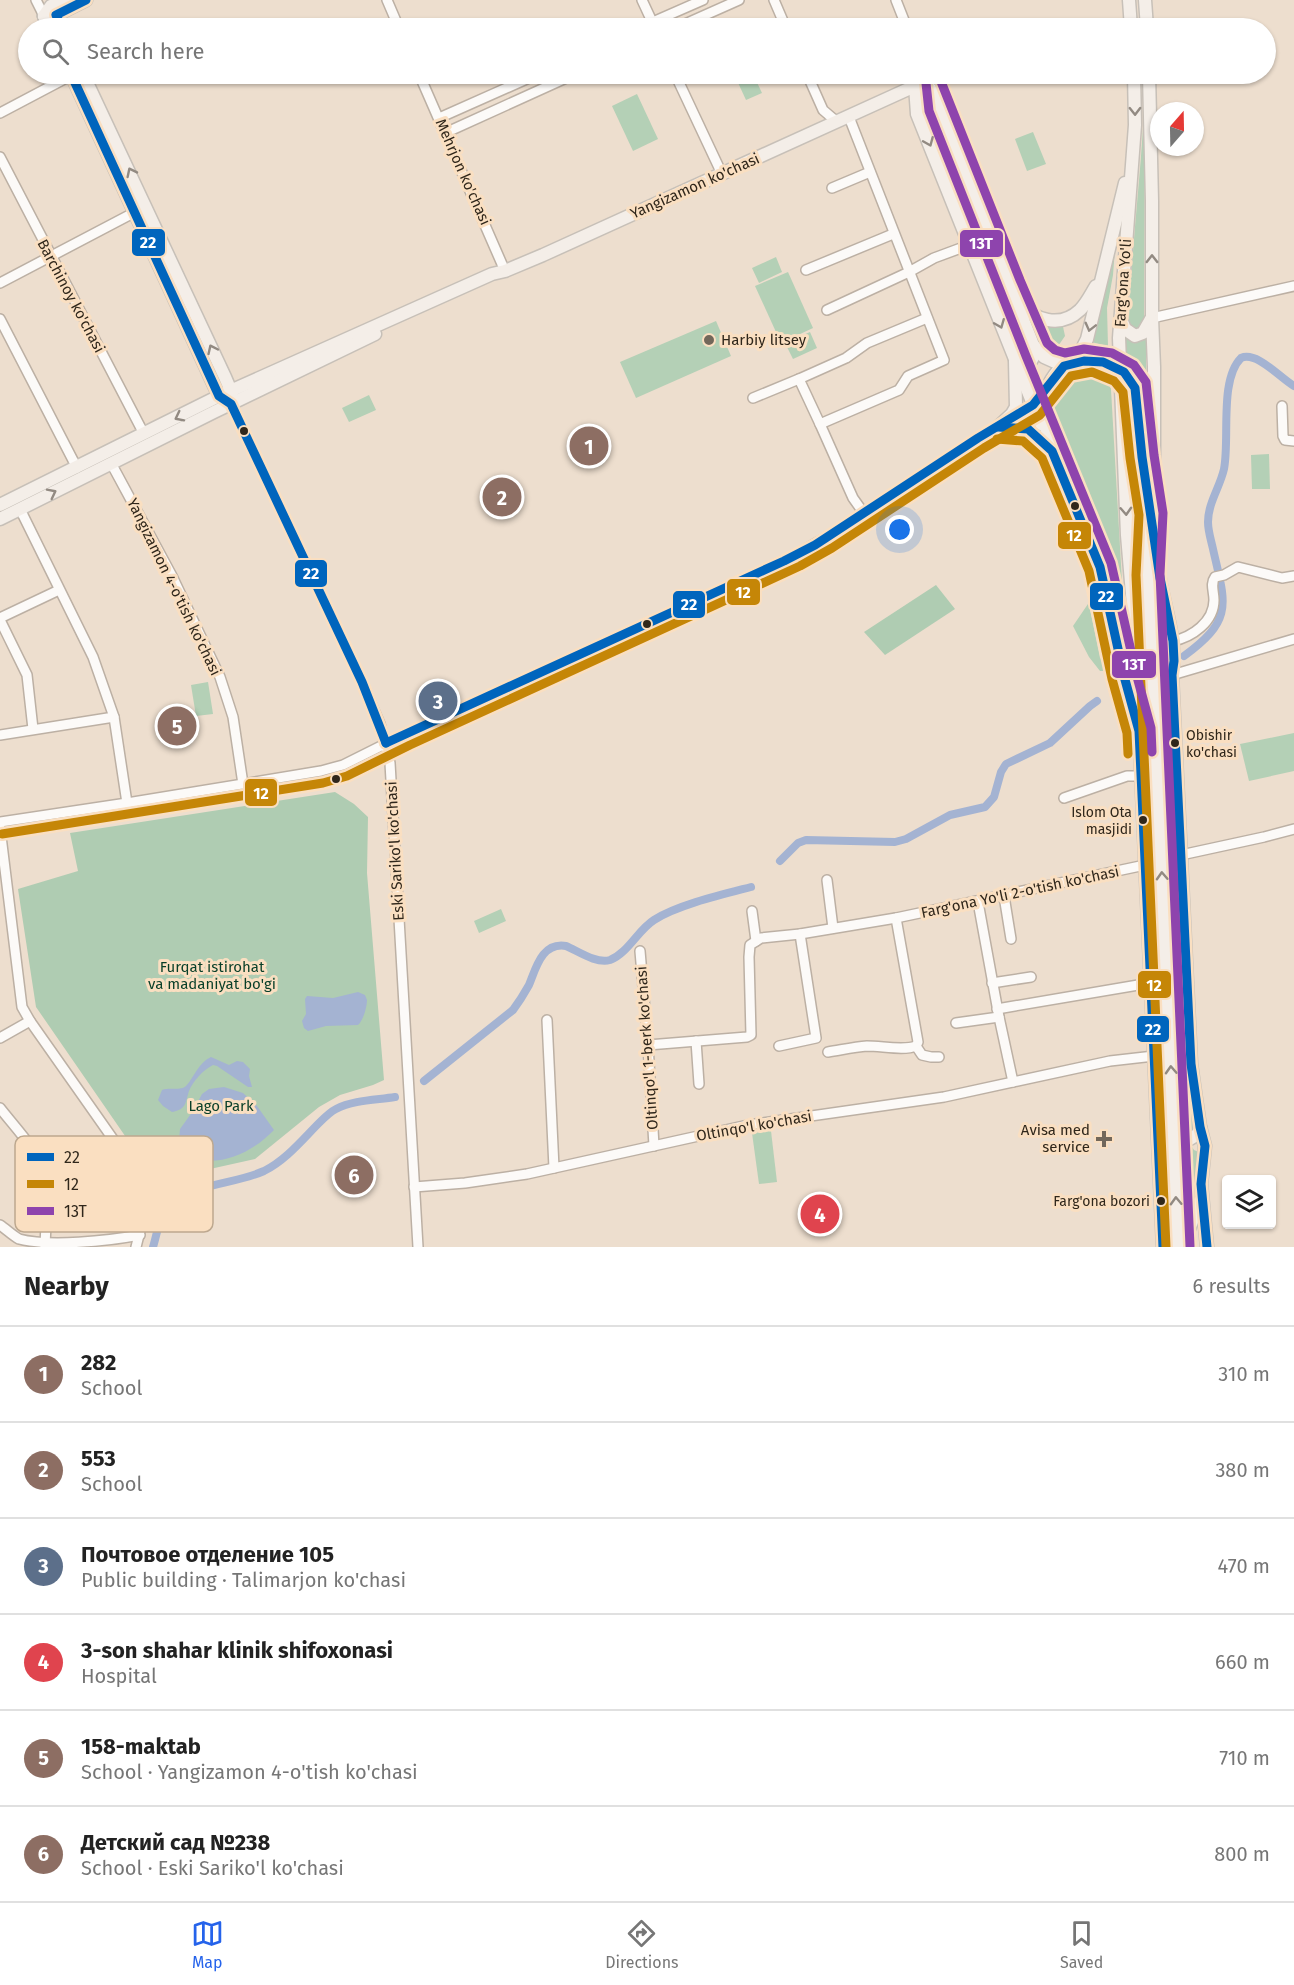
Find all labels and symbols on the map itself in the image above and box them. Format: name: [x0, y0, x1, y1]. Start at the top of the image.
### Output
north arrow: [1150, 102, 1204, 156]
one-way arrow: [1128, 106, 1141, 115]
street label: Mehrjon ko'chasi: [431, 116, 495, 228]
one-way arrow: [922, 136, 934, 147]
street label: Yangizamon ko'chasi: [628, 149, 762, 223]
one-way arrow: [126, 168, 138, 179]
line badge: 22: [131, 228, 166, 257]
line badge: 13Т: [959, 229, 1004, 258]
text: 22: [140, 233, 156, 252]
text: 13Т: [969, 234, 993, 253]
street label: Barchinoy ko'chasi: [33, 236, 109, 356]
street label: Farg'ona Yo'li: [1111, 238, 1135, 328]
one-way arrow: [1146, 255, 1158, 264]
one-way arrow: [993, 317, 1005, 328]
one-way arrow: [1084, 322, 1097, 332]
place label: Harbiy litsey: [721, 331, 807, 349]
marker: Harbiy litsey: [702, 333, 716, 347]
one-way arrow: [208, 345, 220, 356]
one-way arrow: [174, 410, 185, 421]
pin: 1: [570, 424, 608, 468]
unlabelled marker: [238, 425, 250, 437]
pin: 2: [482, 474, 522, 520]
one-way arrow: [46, 489, 57, 500]
street label: Yangizamon 4-o'tish ko'chasi: [123, 495, 225, 679]
unlabelled marker: [1069, 500, 1081, 512]
one-way arrow: [1119, 507, 1132, 516]
your location: [885, 515, 914, 544]
line badge: 12: [1057, 521, 1092, 550]
text: 12: [1066, 526, 1082, 545]
line badge: 22: [294, 559, 328, 588]
text: 22: [303, 564, 319, 583]
line badge: 12: [726, 578, 761, 606]
line badge: 22: [1089, 582, 1124, 611]
text: 12: [735, 583, 751, 602]
text: 22: [1098, 587, 1114, 606]
line badge: 22: [672, 590, 706, 619]
text: 22: [681, 595, 697, 614]
unlabelled marker: [641, 618, 653, 630]
line badge: 13Т: [1111, 650, 1157, 679]
text: 13Т: [1122, 655, 1146, 674]
pin: 3: [418, 678, 458, 724]
pin: 5: [158, 704, 196, 748]
place label: Obishir ko'chasi: [1186, 727, 1237, 761]
marker: Obishir ko'chasi: [1169, 737, 1181, 749]
unlabelled marker: [330, 773, 342, 785]
line badge: 12: [244, 778, 278, 807]
street label: Eski Sariko'l ko'chasi: [382, 781, 408, 921]
text: 12: [253, 784, 269, 803]
place label: Islom Ota masjidi: [1071, 804, 1132, 838]
marker: Islom Ota masjidi: [1137, 814, 1149, 826]
street label: Farg'ona Yo'li 2-o'tish ko'chasi: [919, 862, 1121, 922]
one-way arrow: [1156, 871, 1169, 880]
park label: Furqat istirohat va madaniyat bo'gi: [148, 958, 276, 993]
street label: Oltinqo'l 1-berk ko'chasi: [632, 966, 662, 1130]
line badge: 12: [1137, 970, 1172, 999]
text: 12: [1146, 976, 1162, 995]
line badge: 22: [1136, 1015, 1170, 1043]
text: 22: [1145, 1020, 1161, 1039]
one-way arrow: [1164, 1066, 1177, 1075]
park label: Lago Park: [188, 1097, 254, 1115]
street label: Oltinqo'l ko'chasi: [695, 1107, 813, 1145]
place label: Avisa med service: [1021, 1121, 1090, 1156]
marker: Avisa med service: [1095, 1130, 1113, 1148]
legend: [15, 1136, 213, 1232]
text: 22: [64, 1148, 80, 1167]
pin: 6: [334, 1152, 374, 1198]
text: 12: [64, 1175, 79, 1194]
pin: 4: [800, 1192, 840, 1236]
place label: Farg'ona bozori: [1053, 1193, 1150, 1210]
marker: Farg'ona bozori: [1155, 1195, 1167, 1207]
one-way arrow: [1170, 1197, 1183, 1206]
text: 13Т: [64, 1202, 88, 1221]

